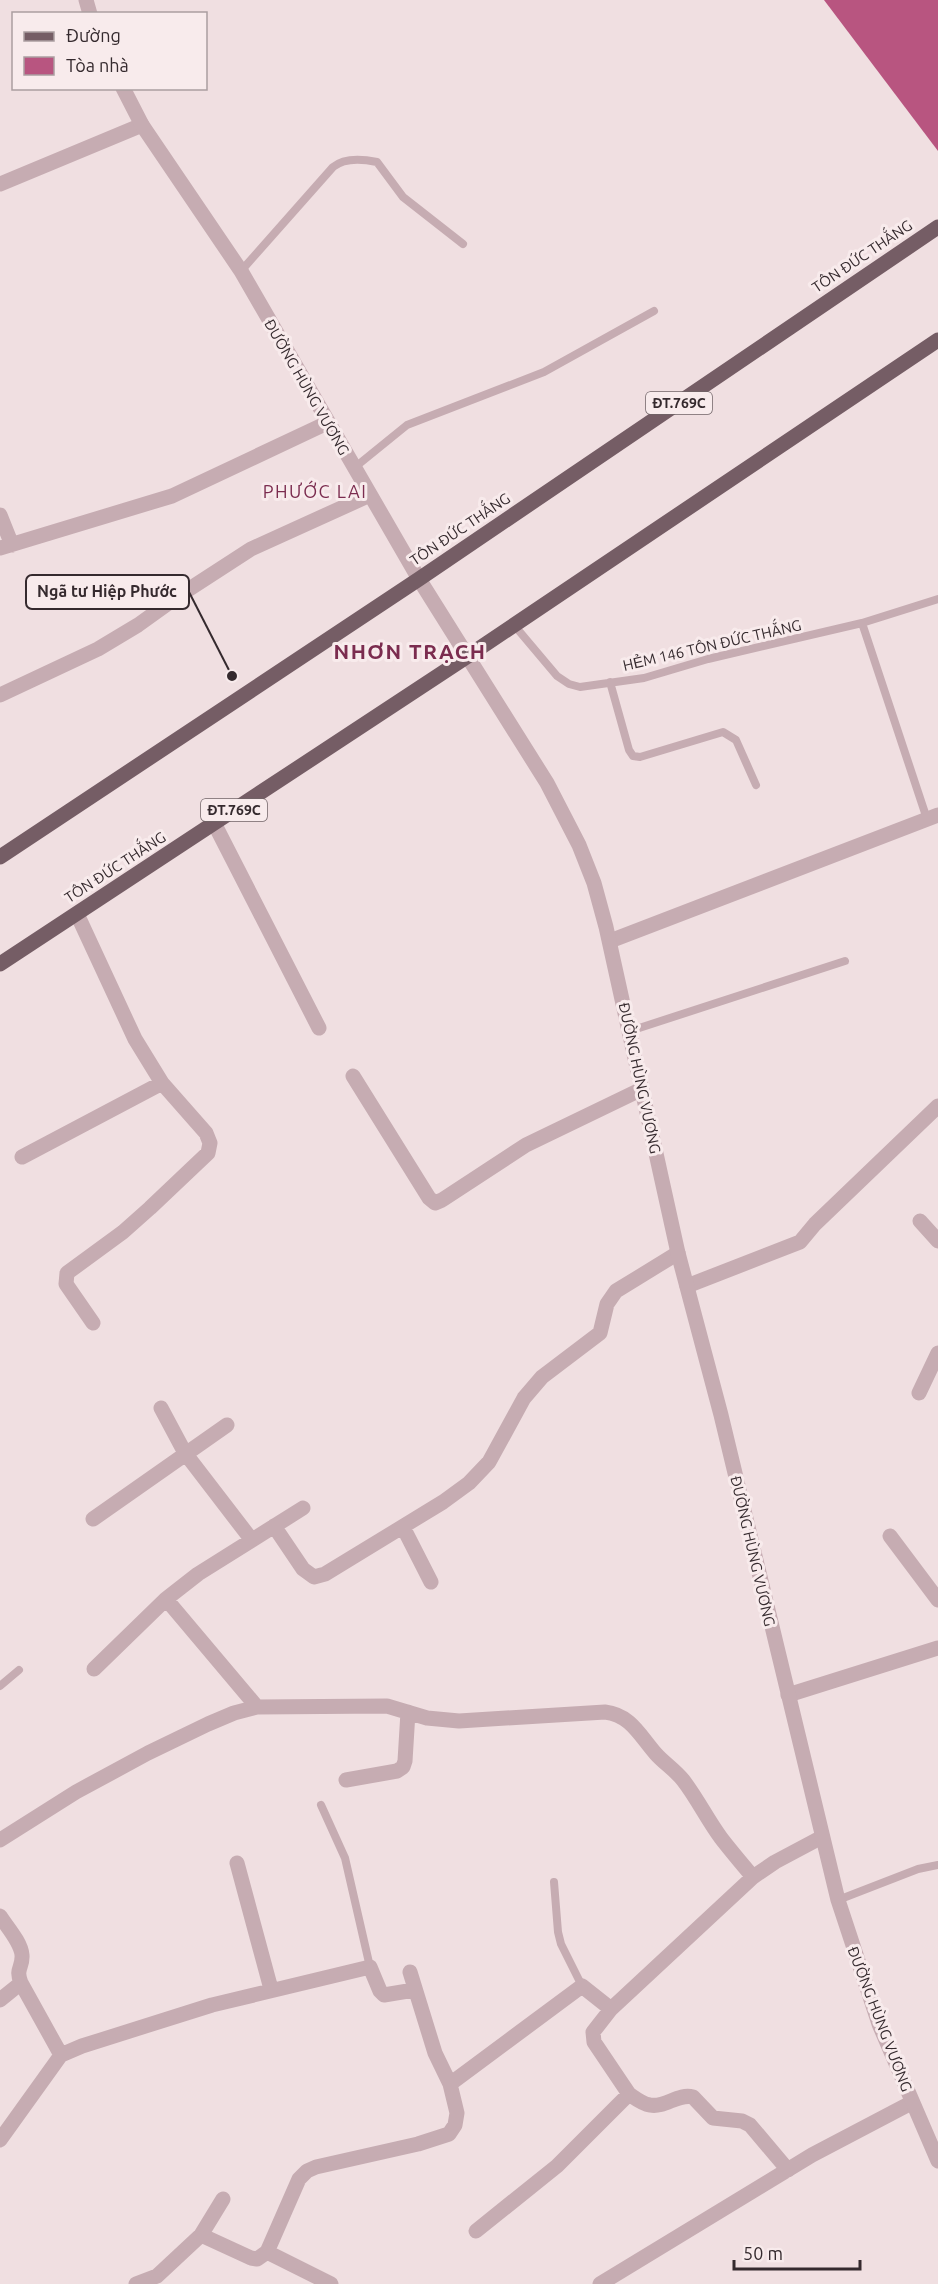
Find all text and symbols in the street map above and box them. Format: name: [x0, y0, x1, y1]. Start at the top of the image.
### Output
legend: [12, 12, 207, 90]
text: Đường: [66, 25, 121, 45]
text: Tòa nhà: [66, 55, 129, 75]
street label: TÔN ĐỨC THẮNG: [807, 213, 915, 296]
street label: ĐƯỜNG HÙNG VƯƠNG: [261, 316, 353, 458]
road number: ĐT.769C: [646, 392, 712, 414]
district label: PHƯỚC LAI: [263, 480, 367, 501]
street label: TÔN ĐỨC THẮNG: [405, 486, 513, 569]
callout: Ngã tư Hiệp Phước: [26, 575, 189, 609]
text: Ngã tư Hiệp Phước: [37, 582, 177, 600]
street label: HẺM 146 TÔN ĐỨC THẮNG: [620, 612, 803, 674]
district label: NHƠN TRẠCH: [333, 639, 487, 663]
road number: ĐT.769C: [201, 799, 267, 821]
street label: TÔN ĐỨC THẮNG: [59, 825, 169, 906]
street label: ĐƯỜNG HÙNG VƯƠNG: [616, 1001, 665, 1155]
street label: ĐƯỜNG HÙNG VƯƠNG: [727, 1474, 779, 1628]
street label: ĐƯỜNG HÙNG VƯƠNG: [844, 1944, 916, 2094]
scale bar: [734, 2233, 860, 2271]
text: 50 m: [743, 2243, 783, 2263]

